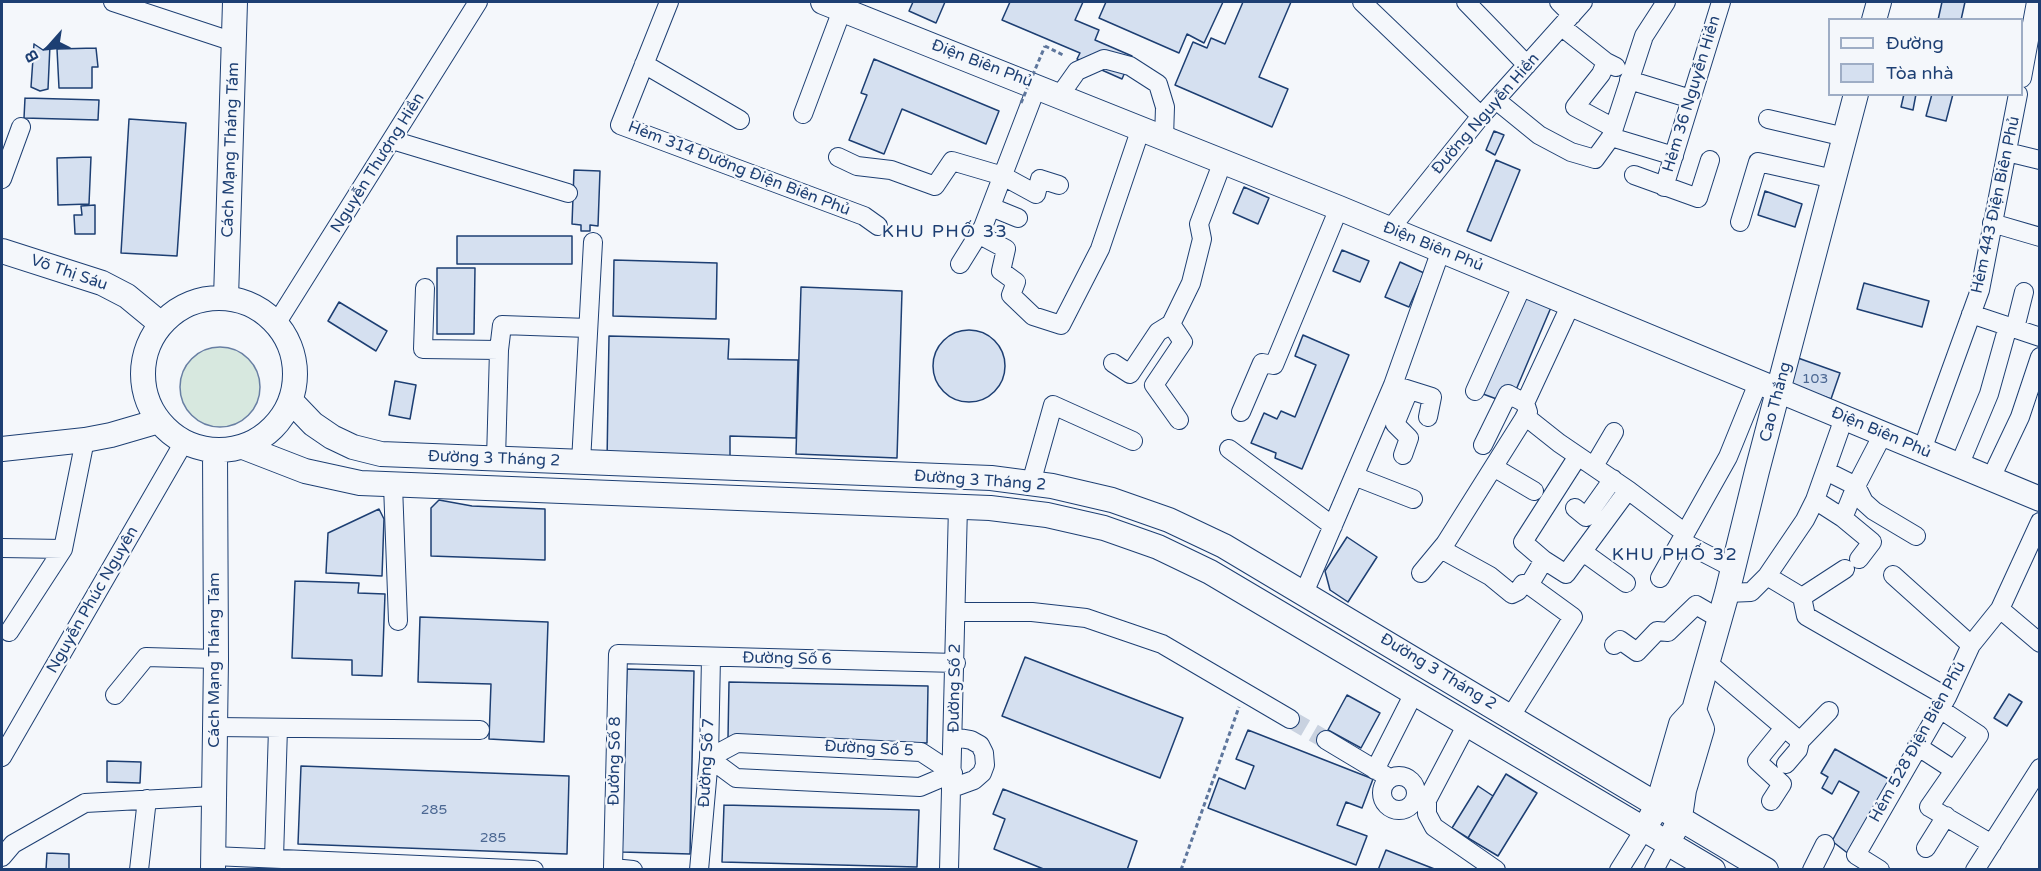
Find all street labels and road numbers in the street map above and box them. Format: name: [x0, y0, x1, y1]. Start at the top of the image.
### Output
street label: Hẻm 36 Nguyễn Hiền: [1659, 13, 1725, 175]
street label: Điện Biên Phủ: [929, 36, 1035, 92]
street label: Đường Nguyễn Hiền: [1428, 50, 1544, 178]
street label: Cách Mạng Tháng Tám: [218, 62, 244, 238]
street label: Nguyễn Thượng Hiền: [327, 89, 429, 237]
street label: Hẻm 443 Ðiện Biên Phủ: [1968, 115, 2024, 295]
street label: Hẻm 314 Đường Điện Biên Phủ: [625, 118, 853, 220]
street label: Điện Biên Phủ: [1380, 218, 1486, 276]
street label: Võ Thị Sáu: [28, 251, 110, 295]
street label: Cao Thắng: [1756, 360, 1796, 444]
street label: Điện Biên Phủ: [1828, 403, 1934, 463]
street label: Đường 3 Tháng 2: [428, 447, 560, 471]
street label: Đường 3 Tháng 2: [913, 467, 1047, 495]
street label: Nguyễn Phúc Nguyên: [43, 523, 143, 677]
street label: Cách Mạng Tháng Tám: [205, 572, 225, 748]
street label: Đường 3 Tháng 2: [1376, 630, 1500, 714]
street label: Đường Số 2: [945, 643, 965, 733]
street label: Đường Số 6: [742, 649, 832, 669]
street label: Hẻm 528 Điện Biên Phủ: [1866, 658, 1970, 826]
street label: Đường Số 8: [605, 716, 625, 806]
street label: Đường Số 7: [695, 718, 719, 808]
street label: Đường Số 5: [824, 737, 914, 761]

